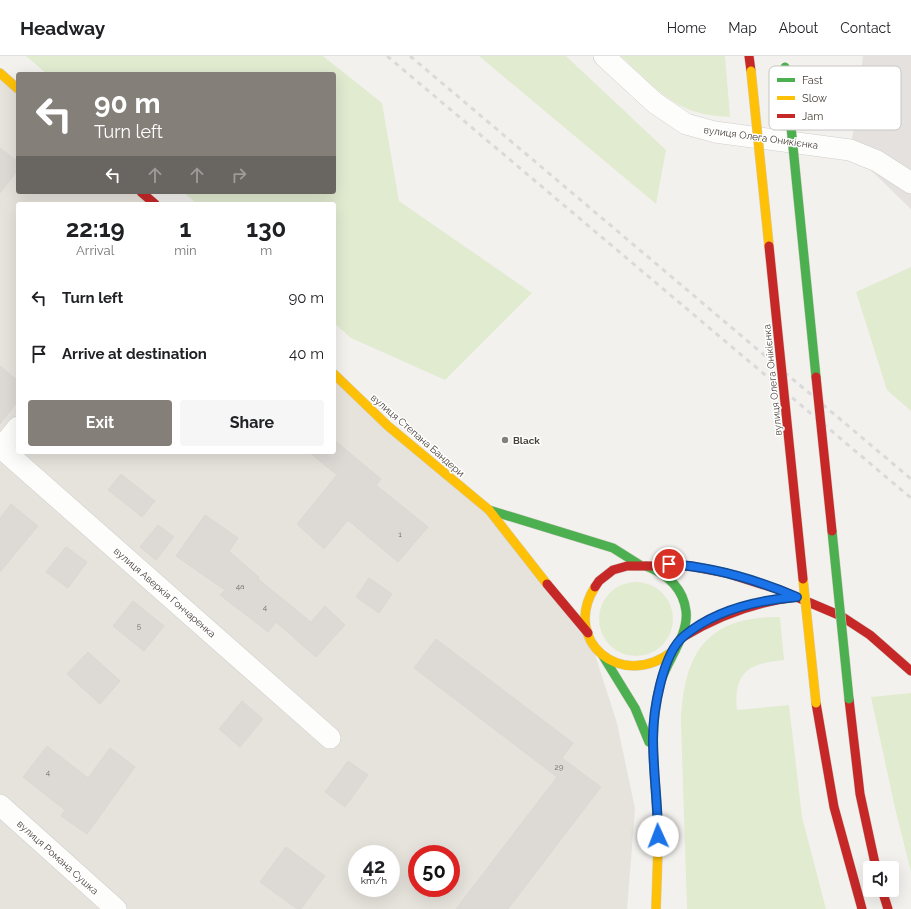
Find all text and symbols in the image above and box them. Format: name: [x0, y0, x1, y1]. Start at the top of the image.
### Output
text: Headway: [20, 17, 105, 39]
text: Home: [667, 20, 706, 36]
text: Map: [728, 20, 757, 36]
text: About: [779, 20, 818, 36]
text: Contact: [840, 20, 891, 36]
legend: [769, 66, 901, 130]
text: Fast: [802, 74, 823, 87]
text: 90 m: [94, 87, 160, 120]
icon: left: [28, 88, 80, 140]
text: Slow: [802, 92, 827, 105]
text: Jam: [802, 110, 823, 123]
text: Turn left: [94, 121, 163, 142]
street label: вулиця Олега Оникієнка: [703, 124, 819, 151]
icon: left: [102, 164, 124, 186]
icon: ahead: [144, 164, 166, 186]
icon: ahead: [186, 164, 208, 186]
icon: right: [228, 164, 250, 186]
text: 22:19: [66, 214, 125, 243]
text: 1: [180, 214, 191, 243]
text: 130: [246, 214, 286, 243]
text: Arrival: [76, 243, 114, 258]
text: min: [174, 243, 197, 258]
text: m: [260, 243, 272, 258]
icon: left: [28, 287, 50, 309]
text: Turn left: [62, 289, 123, 307]
text: 90 m: [288, 289, 324, 307]
street label: вулиця Олега Онікієнка: [761, 324, 784, 436]
icon: arrive: [28, 343, 50, 365]
text: Arrive at destination: [62, 345, 207, 363]
text: 40 m: [289, 345, 324, 363]
street label: вулиця Степана Бандери: [369, 392, 467, 479]
button: Exit: [28, 400, 172, 446]
button: Share: [180, 400, 324, 446]
marker: Black: [500, 435, 510, 445]
place label: Black: [513, 435, 540, 446]
house number: 1: [398, 529, 402, 539]
street label: вулиця Аверкія Гончаренка: [112, 545, 218, 639]
pin: [652, 547, 686, 581]
icon: arrive: [658, 553, 680, 575]
house number: 4а: [236, 581, 244, 591]
house number: 4: [263, 602, 268, 612]
house number: 5: [137, 621, 142, 631]
house number: 29: [555, 762, 564, 772]
house number: 4: [46, 767, 51, 777]
position arrow: [637, 815, 679, 857]
street label: вулиця Романа Сушка: [15, 818, 100, 897]
speed limit sign: 50: [408, 845, 460, 897]
text: 42: [363, 854, 385, 878]
map controls: [863, 861, 899, 897]
button: sound: [863, 861, 899, 897]
text: km/h: [361, 875, 387, 886]

